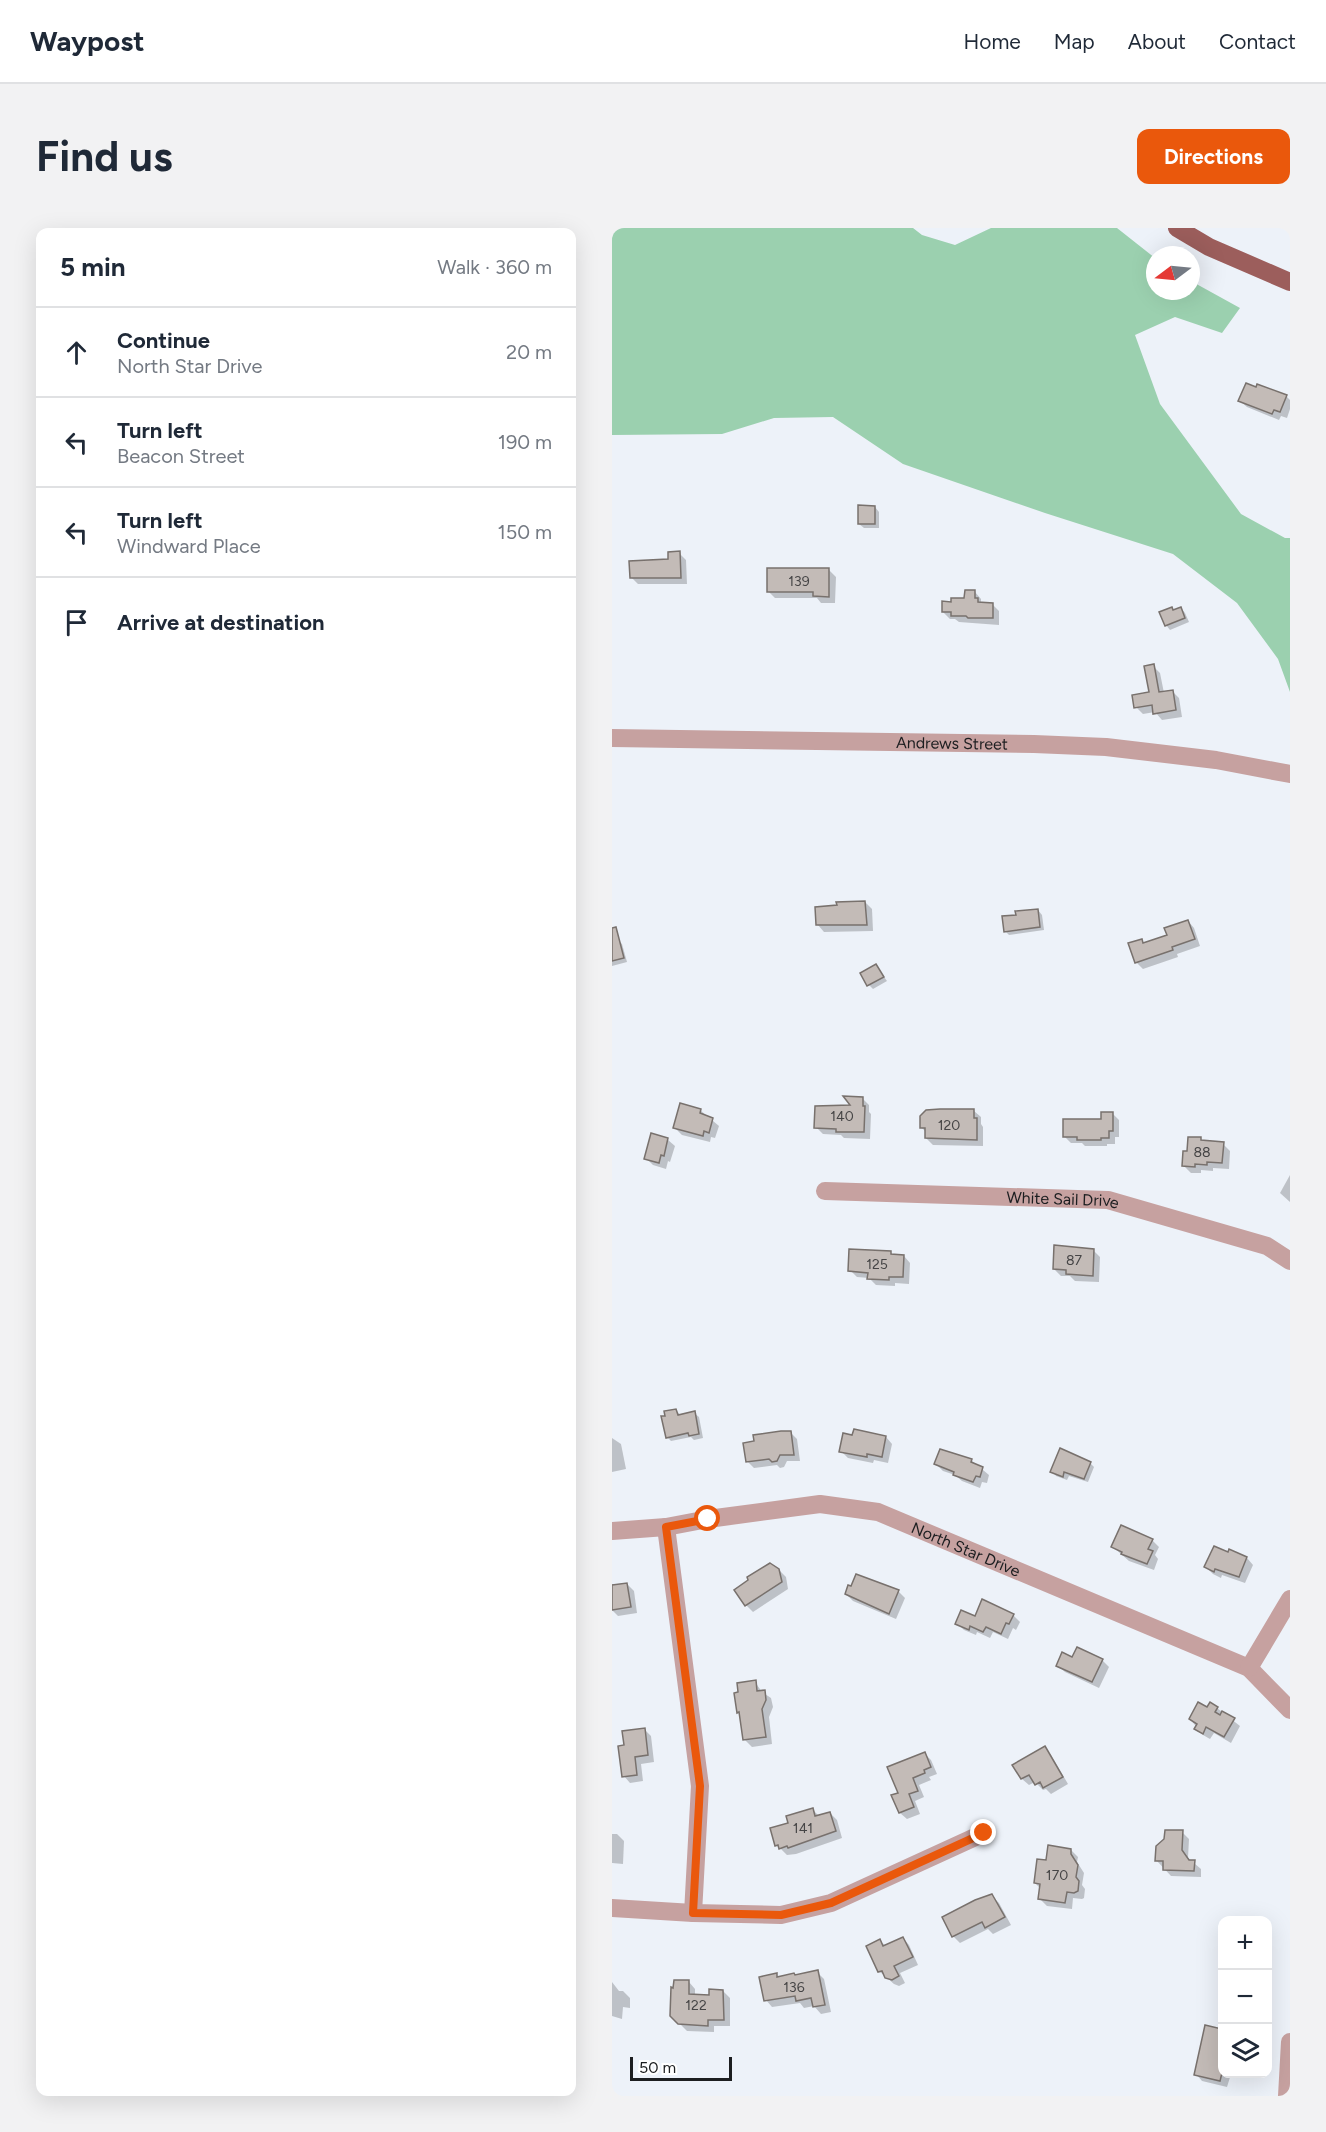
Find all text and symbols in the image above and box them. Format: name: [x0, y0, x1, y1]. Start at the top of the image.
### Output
text: Waypost: [30, 24, 144, 58]
text: Home: [964, 29, 1021, 54]
text: Map: [1054, 29, 1095, 54]
text: About: [1128, 29, 1186, 54]
text: Contact: [1219, 29, 1296, 54]
button: Directions: [1137, 129, 1290, 184]
text: Find us: [36, 131, 173, 182]
north arrow: [1146, 246, 1200, 300]
text: 5 min: [60, 251, 126, 283]
text: Walk · 360 m: [437, 255, 552, 279]
text: Continue: [117, 327, 210, 354]
icon: ahead: [60, 336, 93, 369]
text: 20 m: [506, 340, 552, 364]
text: North Star Drive: [117, 354, 262, 378]
text: Turn left: [117, 417, 203, 444]
icon: left: [60, 426, 93, 459]
text: 190 m: [498, 430, 552, 454]
text: Beacon Street: [117, 444, 245, 468]
text: Turn left: [117, 507, 203, 534]
icon: left: [60, 516, 93, 549]
text: 150 m: [497, 520, 552, 544]
text: Windward Place: [117, 534, 261, 558]
house number: 139: [788, 573, 810, 590]
icon: arrive: [60, 606, 93, 639]
text: Arrive at destination: [117, 609, 325, 636]
street label: Andrews Street: [896, 733, 1008, 753]
house number: 140: [830, 1108, 854, 1125]
house number: 120: [938, 1117, 960, 1134]
house number: 88: [1193, 1144, 1211, 1161]
street label: White Sail Drive: [1006, 1187, 1122, 1212]
house number: 87: [1066, 1252, 1083, 1269]
house number: 125: [866, 1256, 888, 1273]
route start: [694, 1505, 720, 1531]
street label: North Star Drive: [909, 1518, 1024, 1580]
route end: [970, 1819, 996, 1845]
house number: 141: [793, 1820, 813, 1837]
house number: 170: [1046, 1867, 1068, 1884]
map controls: [1218, 1916, 1272, 2078]
button: +: [1218, 1916, 1272, 1970]
button: −: [1218, 1970, 1272, 2024]
house number: 136: [783, 1979, 805, 1996]
house number: 122: [685, 1997, 707, 2014]
button: layers: [1218, 2024, 1272, 2078]
scale bar: [630, 2054, 732, 2082]
text: 50 m: [639, 2058, 676, 2077]

